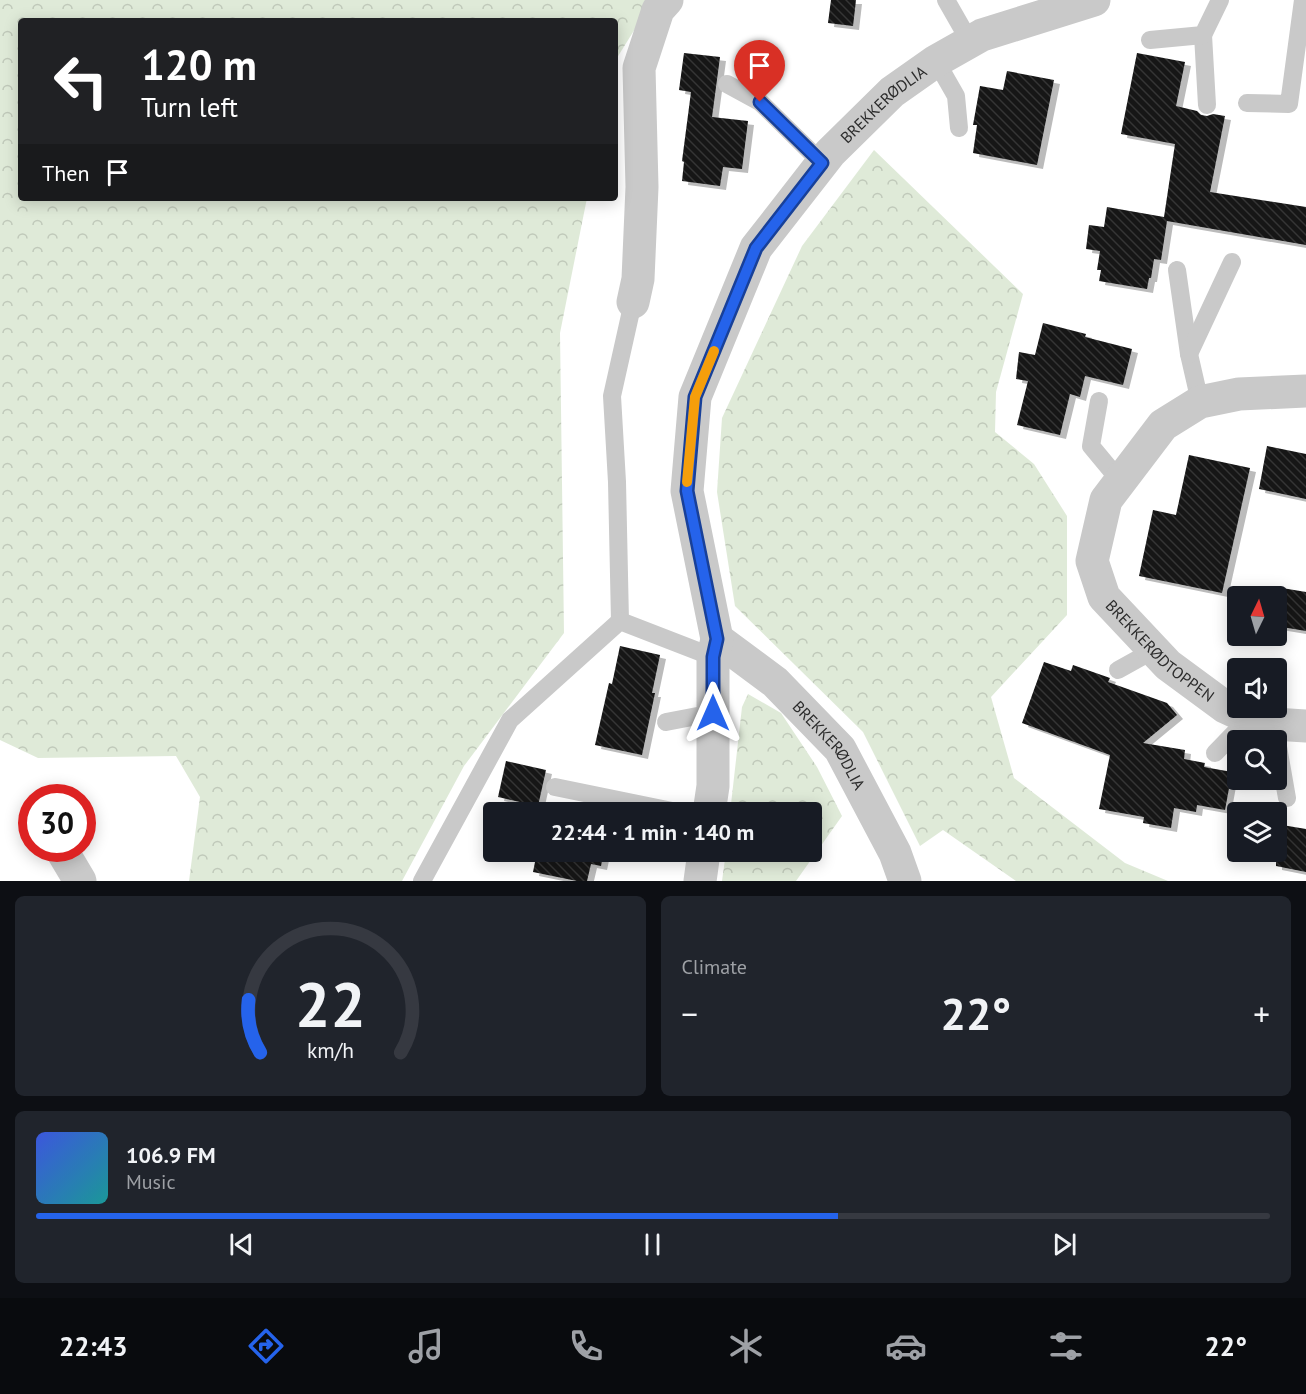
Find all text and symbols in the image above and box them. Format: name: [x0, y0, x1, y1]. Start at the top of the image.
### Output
text: 120 m: [141, 37, 257, 92]
pin: [734, 40, 785, 102]
icon: left: [42, 42, 120, 120]
icon: arrive: [743, 49, 776, 82]
street label: BREKKERØDLIA: [836, 61, 931, 147]
text: Turn left: [141, 90, 238, 124]
icon: arrive: [101, 156, 134, 189]
text: Then: [42, 159, 89, 187]
north arrow: [1227, 586, 1287, 646]
map controls: [1227, 586, 1287, 862]
street label: BREKKERØDTOPPEN: [1102, 595, 1218, 706]
button: sound: [1227, 658, 1287, 718]
position arrow: [681, 681, 745, 745]
street label: BREKKERØDLIA: [789, 696, 870, 794]
button: search: [1227, 730, 1287, 790]
speed limit sign: 30: [18, 784, 96, 862]
button: layers: [1227, 802, 1287, 862]
text: 22:44 · 1 min · 140 m: [551, 818, 754, 846]
text: Climate: [682, 954, 747, 980]
text: 22: [295, 963, 366, 1044]
text: 22°: [940, 984, 1011, 1042]
text: −: [682, 992, 698, 1035]
text: +: [1253, 992, 1270, 1035]
text: km/h: [307, 1036, 354, 1064]
text: 106.9 FM: [126, 1141, 216, 1169]
text: Music: [126, 1169, 175, 1195]
icon: previous: [225, 1228, 258, 1261]
icon: pause: [636, 1228, 669, 1261]
icon: next: [1048, 1228, 1081, 1261]
icon: directions: [245, 1325, 287, 1367]
icon: music: [405, 1325, 447, 1367]
icon: phone: [565, 1325, 607, 1367]
icon: climate: [725, 1325, 767, 1367]
icon: car: [885, 1325, 927, 1367]
icon: filters: [1045, 1325, 1087, 1367]
text: 22:43: [59, 1329, 127, 1363]
text: 22°: [1205, 1329, 1247, 1363]

